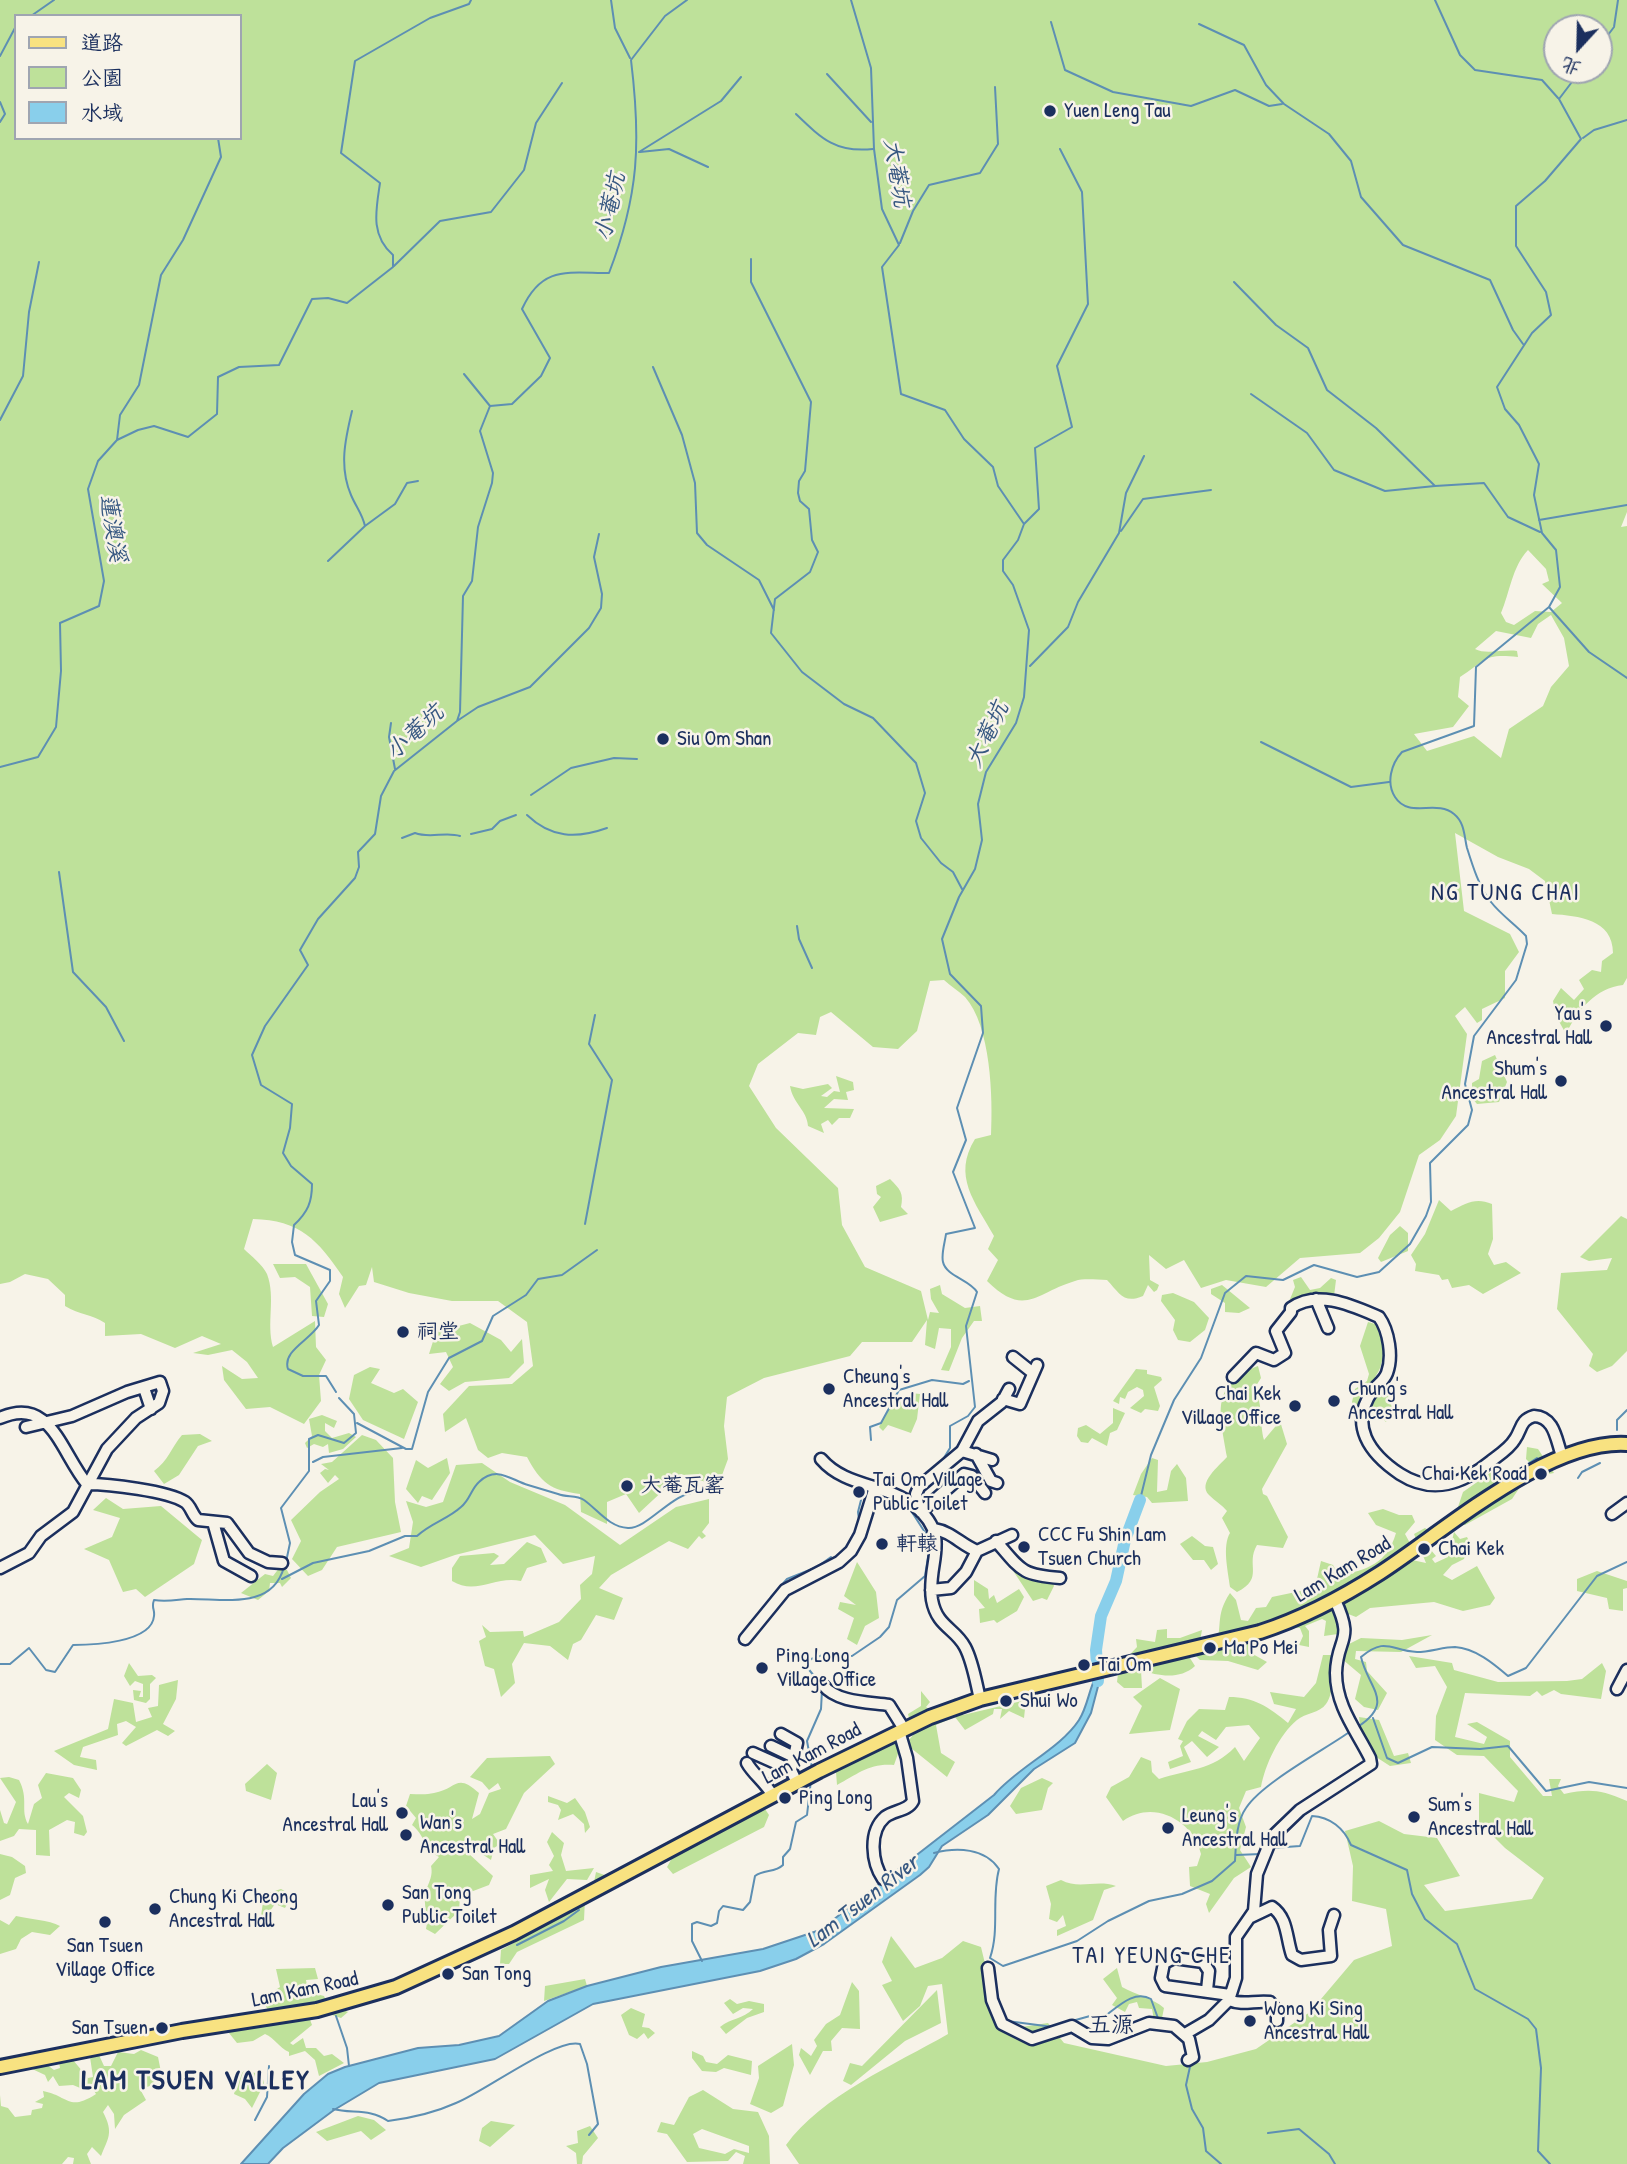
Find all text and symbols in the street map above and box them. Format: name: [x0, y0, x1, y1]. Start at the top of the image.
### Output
legend: [14, 14, 242, 140]
north arrow: [1543, 14, 1613, 84]
text: 道路: [81, 28, 123, 57]
text: 北: [1557, 51, 1585, 82]
text: 公園: [81, 63, 123, 92]
text: 水域: [81, 98, 123, 127]
place label: Yuen Leng Tau: [1064, 98, 1171, 124]
marker: Yuen Leng Tau: [1042, 103, 1058, 119]
water label: 大菴坑: [877, 137, 915, 209]
water label: 小菴坑: [590, 170, 632, 244]
water label: 蓮澳溪: [93, 492, 131, 564]
water label: 大菴坑: [960, 698, 1016, 772]
water label: 小菴坑: [380, 700, 450, 766]
place label: Siu Om Shan: [677, 726, 772, 752]
marker: Siu Om Shan: [655, 731, 671, 747]
district label: NG TUNG CHAI: [1433, 880, 1579, 908]
place label: Yau's Ancestral Hall: [1487, 1001, 1592, 1051]
marker: Yau's Ancestral Hall: [1598, 1018, 1614, 1034]
place label: Shum's Ancestral Hall: [1442, 1056, 1547, 1106]
marker: Shum's Ancestral Hall: [1553, 1073, 1569, 1089]
place label: 祠堂: [417, 1319, 459, 1345]
marker: 祠堂: [395, 1324, 411, 1340]
place label: Cheung's Ancestral Hall: [843, 1364, 948, 1414]
place label: Chung's Ancestral Hall: [1348, 1376, 1453, 1426]
marker: Cheung's Ancestral Hall: [821, 1381, 837, 1397]
place label: Chai Kek Village Office: [1181, 1381, 1281, 1431]
marker: Chung's Ancestral Hall: [1326, 1393, 1342, 1409]
marker: Chai Kek Village Office: [1287, 1398, 1303, 1414]
place label: Chai Kek Road: [1422, 1461, 1527, 1487]
marker: Chai Kek Road: [1533, 1466, 1549, 1482]
place label: Tai Om Village Public Toilet: [873, 1467, 983, 1517]
place label: 大菴瓦窰: [641, 1473, 725, 1499]
marker: 大菴瓦窰: [619, 1478, 635, 1494]
marker: Tai Om Village Public Toilet: [851, 1484, 867, 1500]
place label: CCC Fu Shin Lam Tsuen Church: [1038, 1522, 1166, 1572]
place label: 軒轅: [896, 1531, 938, 1557]
street label: Lam Kam Road: [1290, 1531, 1396, 1609]
marker: 軒轅: [874, 1536, 890, 1552]
place label: Chai Kek: [1438, 1536, 1504, 1562]
marker: CCC Fu Shin Lam Tsuen Church: [1016, 1539, 1032, 1555]
marker: Chai Kek: [1416, 1541, 1432, 1557]
place label: Ma Po Mei: [1224, 1635, 1299, 1661]
marker: Ma Po Mei: [1202, 1640, 1218, 1656]
place label: Ping Long Village Office: [776, 1643, 876, 1693]
place label: Tai Om: [1098, 1652, 1152, 1678]
marker: Tai Om: [1076, 1657, 1092, 1673]
marker: Ping Long Village Office: [754, 1660, 770, 1676]
place label: Shui Wo: [1020, 1688, 1078, 1714]
marker: Shui Wo: [998, 1693, 1014, 1709]
street label: Lam Kam Road: [758, 1718, 866, 1790]
place label: Ping Long: [799, 1785, 873, 1811]
place label: Lau's Ancestral Hall: [283, 1788, 388, 1838]
marker: Ping Long: [777, 1790, 793, 1806]
place label: Sum's Ancestral Hall: [1428, 1792, 1533, 1842]
place label: Leung's Ancestral Hall: [1182, 1803, 1287, 1853]
marker: Lau's Ancestral Hall: [394, 1805, 410, 1821]
marker: Sum's Ancestral Hall: [1406, 1809, 1422, 1825]
place label: Wan's Ancestral Hall: [420, 1810, 525, 1860]
marker: Leung's Ancestral Hall: [1160, 1820, 1176, 1836]
marker: Wan's Ancestral Hall: [398, 1827, 414, 1843]
water label: Lam Tsuen River: [801, 1850, 925, 1954]
place label: San Tong Public Toilet: [402, 1880, 497, 1930]
place label: Chung Ki Cheong Ancestral Hall: [169, 1884, 298, 1934]
marker: San Tong Public Toilet: [380, 1897, 396, 1913]
marker: Chung Ki Cheong Ancestral Hall: [147, 1901, 163, 1917]
marker: San Tsuen Village Office: [97, 1914, 113, 1930]
place label: San Tsuen Village Office: [55, 1933, 155, 1983]
district label: TAI YEUNG CHE: [1074, 1943, 1230, 1971]
place label: San Tong: [462, 1961, 531, 1987]
street label: Lam Kam Road: [250, 1966, 360, 2014]
marker: San Tong: [440, 1966, 456, 1982]
place label: Wong Ki Sing Ancestral Hall: [1264, 1996, 1369, 2046]
district label: 五源: [1088, 2012, 1134, 2040]
marker: Wong Ki Sing Ancestral Hall: [1242, 2013, 1258, 2029]
place label: San Tsuen: [72, 2015, 148, 2041]
marker: San Tsuen: [154, 2020, 170, 2036]
district label: LAM TSUEN VALLEY: [83, 2065, 309, 2099]

